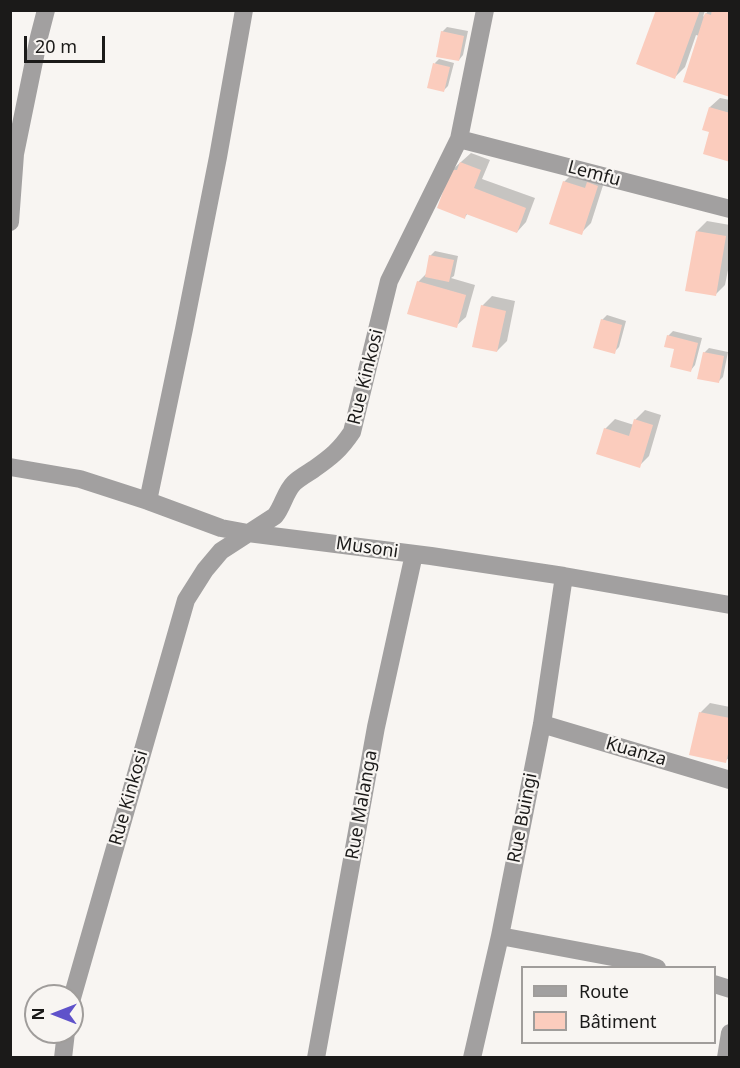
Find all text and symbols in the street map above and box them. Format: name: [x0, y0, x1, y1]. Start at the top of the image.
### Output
scale bar: [27, 24, 108, 62]
text: 20 m: [35, 34, 77, 58]
street label: Lemfu: [565, 157, 623, 191]
street label: Rue Kinkosi: [344, 327, 388, 427]
street label: Musoni: [334, 533, 400, 563]
street label: Kuanza: [603, 733, 669, 771]
street label: Rue Kinkosi: [105, 748, 153, 848]
street label: Rue Malanga: [342, 749, 382, 861]
street label: Rue Buingi: [504, 771, 542, 865]
legend: [521, 966, 716, 1044]
text: Route: [579, 979, 629, 1003]
north arrow: [24, 984, 84, 1044]
text: N: [27, 1008, 49, 1021]
text: Bâtiment: [579, 1009, 657, 1033]

